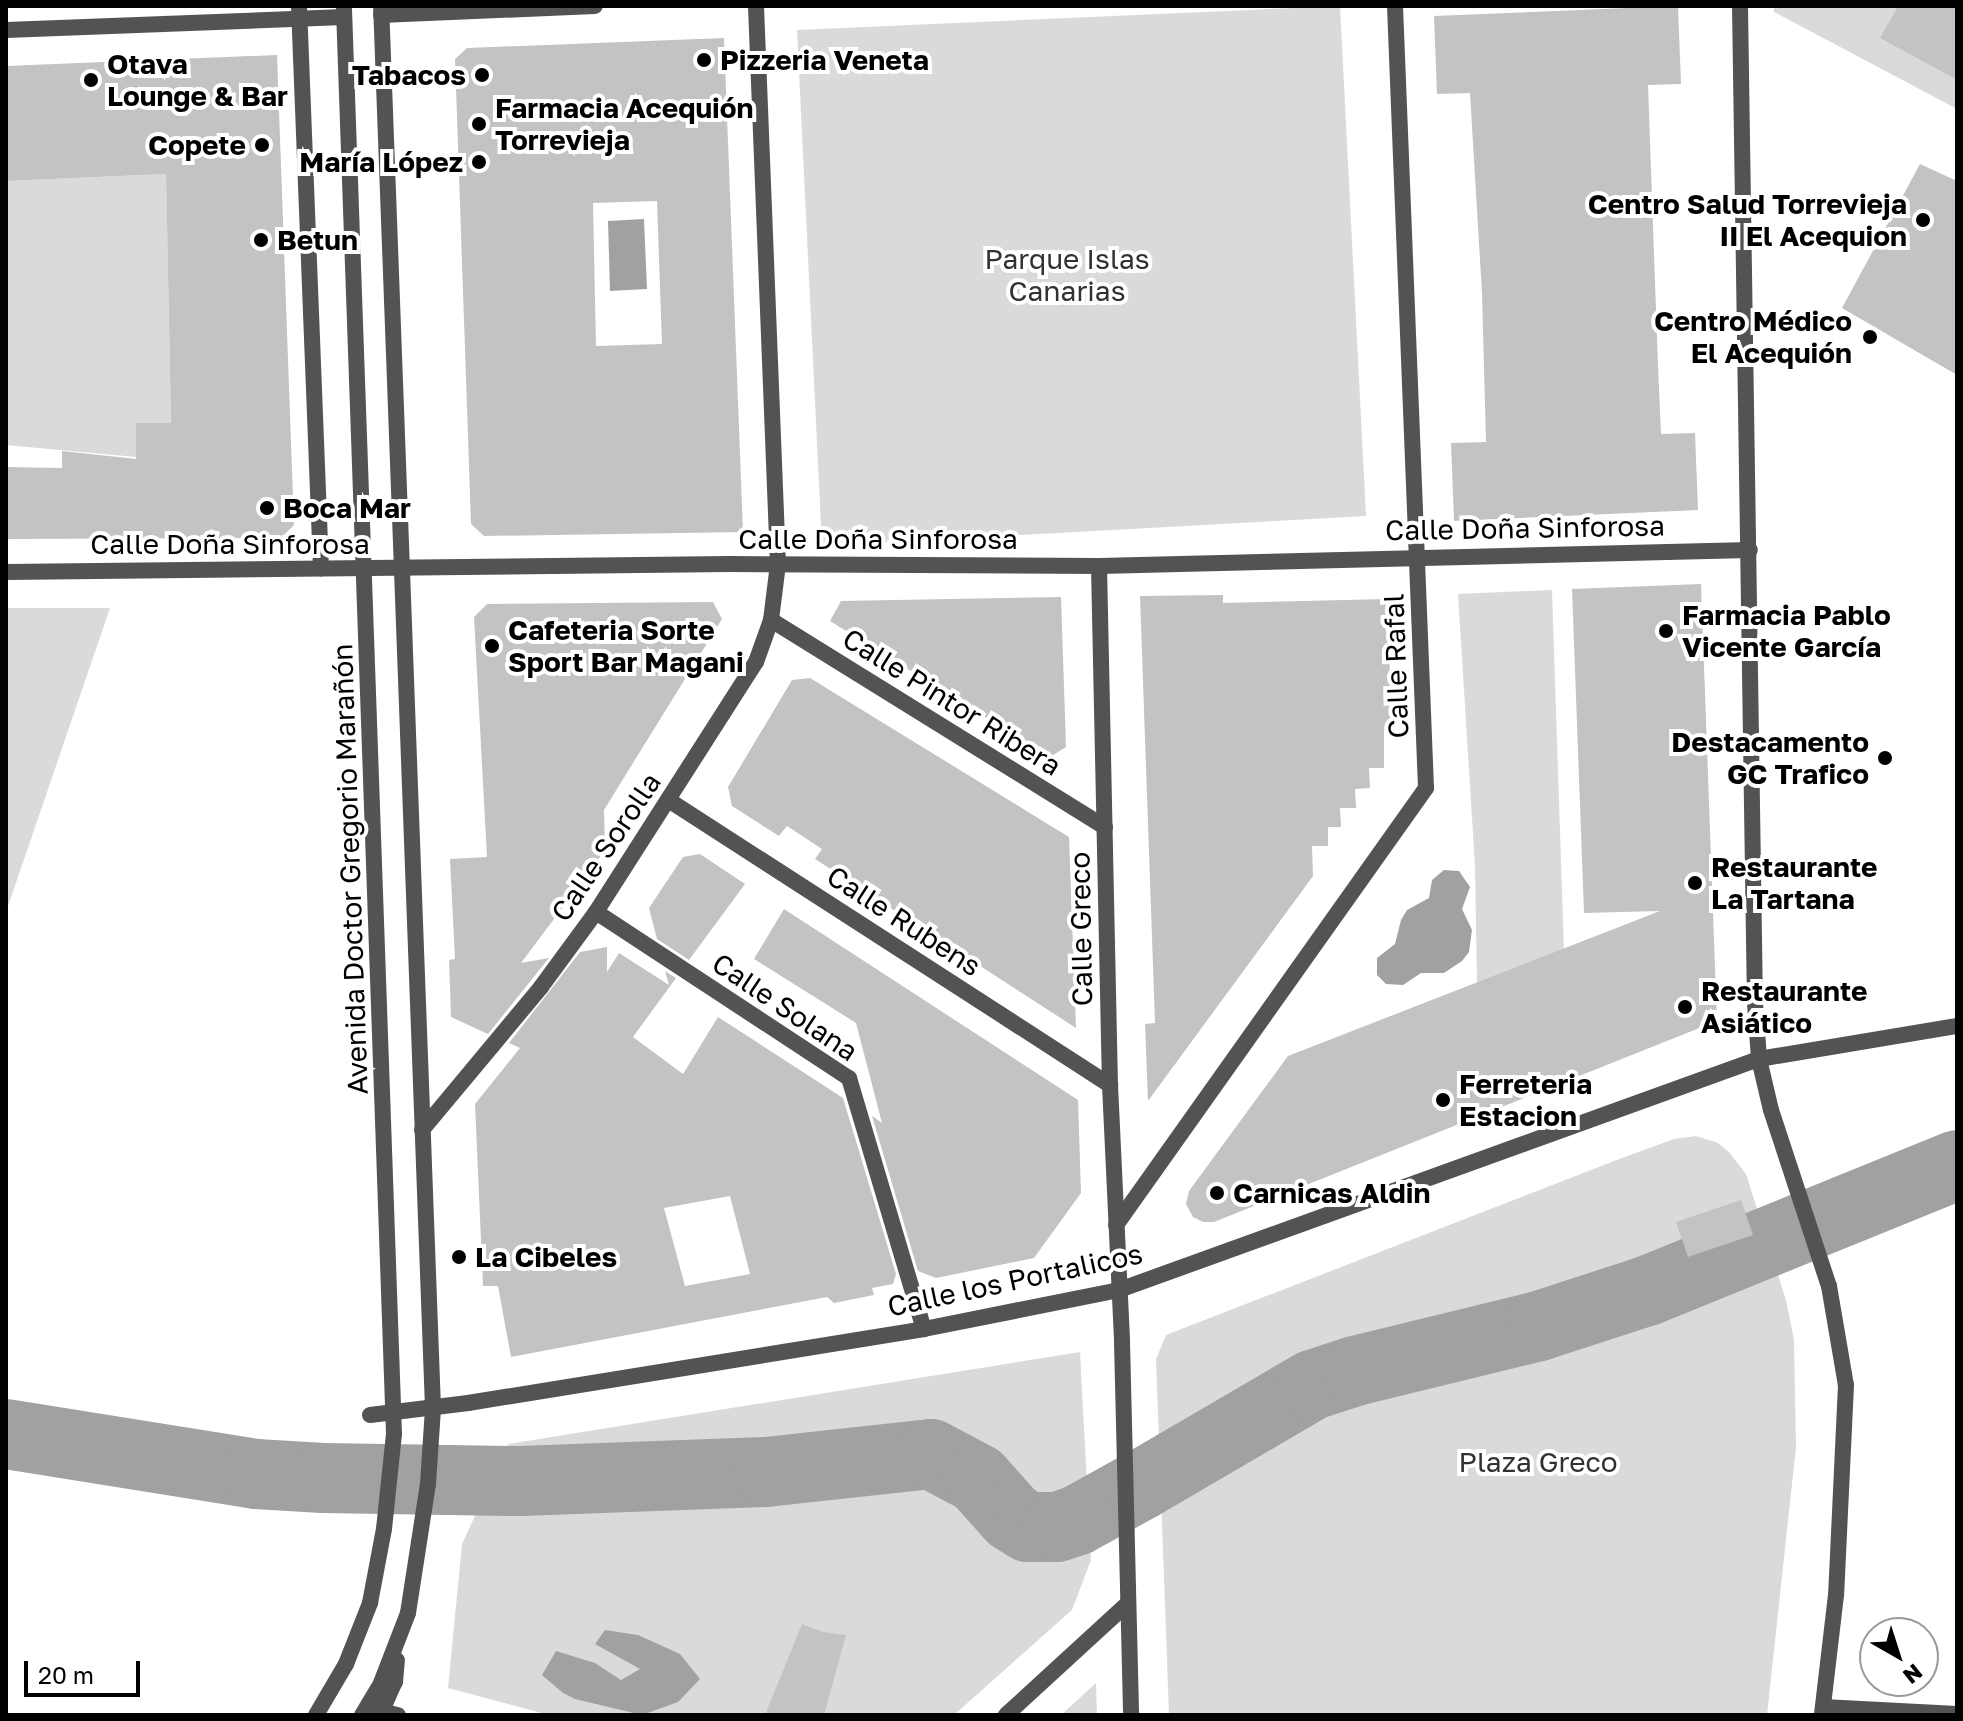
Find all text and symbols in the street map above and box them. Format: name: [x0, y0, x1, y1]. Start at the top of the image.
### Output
place label: Pizzeria Veneta: [720, 43, 929, 77]
place label: Otava Lounge & Bar: [107, 47, 288, 113]
marker: Pizzeria Veneta: [695, 51, 713, 69]
place label: Tabacos: [352, 58, 466, 92]
marker: Tabacos: [473, 66, 491, 84]
marker: Otava Lounge & Bar: [82, 71, 100, 89]
place label: Farmacia Acequión Torrevieja: [495, 91, 754, 157]
marker: Farmacia Acequión Torrevieja: [470, 115, 488, 133]
place label: Copete: [148, 128, 246, 162]
marker: Copete: [253, 136, 271, 154]
place label: María López: [299, 145, 463, 179]
marker: María López: [470, 153, 488, 171]
place label: Centro Salud Torrevieja II El Acequion: [1588, 187, 1907, 253]
marker: Centro Salud Torrevieja II El Acequion: [1914, 211, 1932, 229]
place label: Betun: [277, 223, 358, 257]
marker: Betun: [252, 231, 270, 249]
park label: Parque Islas Canarias: [984, 242, 1150, 308]
place label: Centro Médico El Acequión: [1654, 304, 1852, 370]
marker: Centro Médico El Acequión: [1859, 326, 1881, 348]
place label: Boca Mar: [283, 491, 411, 525]
marker: Boca Mar: [258, 499, 276, 517]
street label: Calle Doña Sinforosa: [1385, 509, 1665, 547]
street label: Calle Doña Sinforosa: [738, 522, 1018, 556]
street label: Calle Doña Sinforosa: [90, 527, 370, 561]
street label: Calle Rafal: [1377, 593, 1415, 739]
place label: Farmacia Pablo Vicente García: [1682, 598, 1891, 664]
place label: Cafeteria Sorte Sport Bar Magani: [508, 613, 744, 679]
street label: Calle Pintor Ribera: [837, 621, 1067, 783]
marker: Farmacia Pablo Vicente García: [1657, 622, 1675, 640]
marker: Cafeteria Sorte Sport Bar Magani: [483, 637, 501, 655]
street label: Avenida Doctor Gregorio Marañón: [325, 643, 375, 1095]
place label: Destacamento GC Trafico: [1671, 725, 1869, 791]
marker: Destacamento GC Trafico: [1876, 749, 1894, 767]
street label: Calle Sorolla: [544, 766, 668, 928]
place label: Restaurante La Tartana: [1711, 850, 1878, 916]
street label: Calle Greco: [1063, 852, 1099, 1006]
street label: Calle Rubens: [821, 859, 987, 983]
marker: Restaurante La Tartana: [1686, 874, 1704, 892]
street label: Calle Solana: [706, 946, 864, 1068]
place label: Restaurante Asiático: [1701, 974, 1868, 1040]
marker: Restaurante Asiático: [1676, 998, 1694, 1016]
place label: Ferreteria Estacion: [1459, 1067, 1592, 1133]
marker: Ferreteria Estacion: [1434, 1091, 1452, 1109]
place label: Carnicas Aldin: [1233, 1176, 1430, 1210]
marker: Carnicas Aldin: [1208, 1184, 1226, 1202]
street label: Calle los Portalicos: [884, 1237, 1146, 1323]
place label: La Cibeles: [475, 1240, 617, 1274]
marker: La Cibeles: [450, 1248, 468, 1266]
park label: Plaza Greco: [1459, 1445, 1617, 1479]
north arrow: [1859, 1617, 1939, 1697]
scale bar: [28, 1645, 144, 1695]
text: N: [1898, 1659, 1928, 1690]
text: 20 m: [38, 1660, 94, 1689]

